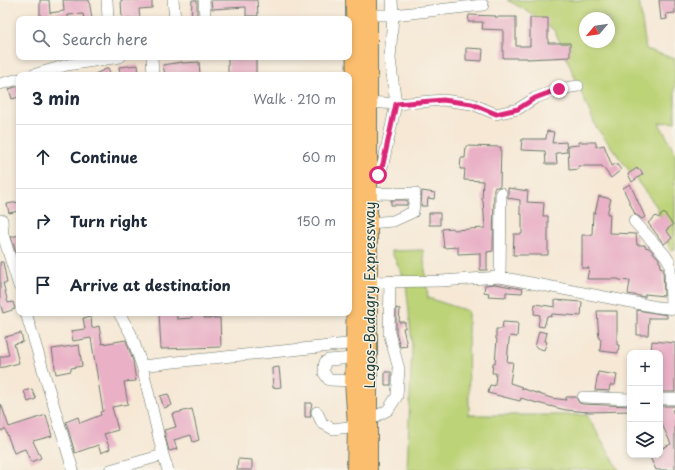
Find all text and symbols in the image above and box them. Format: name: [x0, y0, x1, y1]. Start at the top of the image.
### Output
north arrow: [579, 12, 615, 48]
search box: [16, 16, 352, 60]
icon: search: [30, 27, 52, 49]
text: Search here: [62, 27, 148, 50]
route end: [550, 80, 568, 98]
text: 3 min: [32, 85, 80, 111]
text: Walk · 210 m: [253, 89, 336, 108]
text: Continue: [70, 145, 138, 168]
icon: ahead: [32, 146, 54, 168]
text: 60 m: [302, 147, 336, 166]
route start: [369, 166, 387, 184]
street label: Lagos-Badagry Expressway: [359, 202, 380, 388]
text: Turn right: [70, 209, 147, 232]
icon: right: [32, 210, 54, 232]
text: 150 m: [297, 211, 336, 230]
text: Arrive at destination: [70, 273, 231, 296]
icon: arrive: [32, 274, 54, 296]
map controls: [627, 350, 663, 458]
button: +: [627, 350, 663, 386]
button: −: [627, 386, 663, 422]
button: layers: [627, 422, 663, 458]

